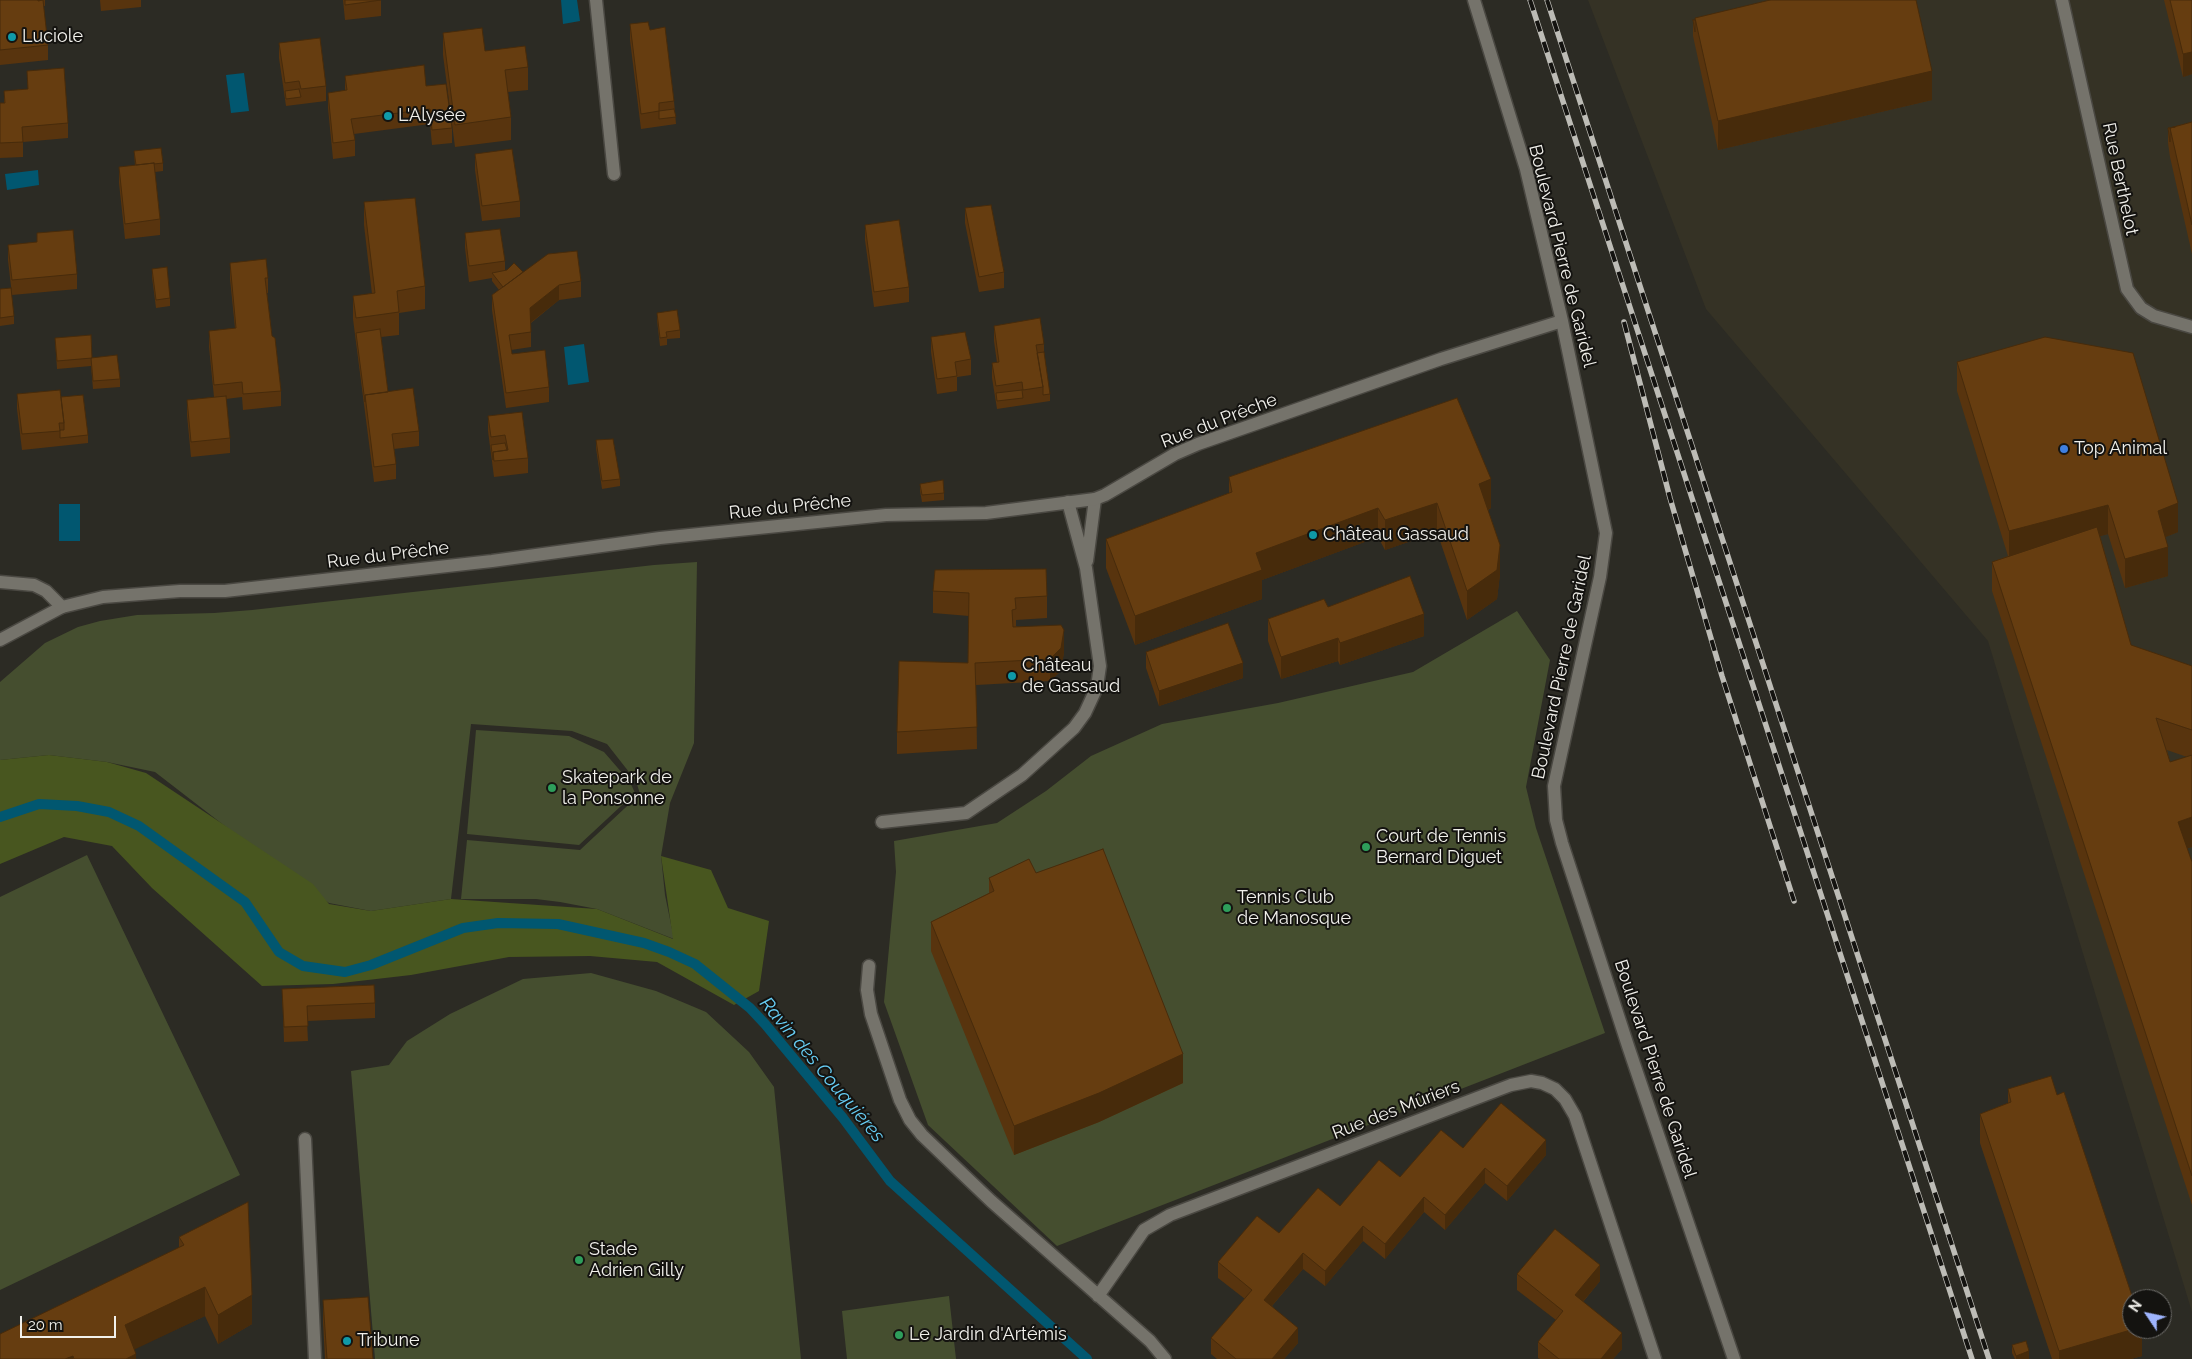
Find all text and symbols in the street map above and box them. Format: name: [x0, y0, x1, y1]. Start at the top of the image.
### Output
place label: Luciole: [22, 26, 83, 48]
marker: Luciole: [6, 31, 18, 43]
place label: L'Alysée: [398, 105, 465, 127]
marker: L'Alysée: [382, 110, 394, 122]
street label: Rue Berthelot: [2097, 121, 2143, 237]
street label: Boulevard Pierre de Garidel: [1524, 142, 1600, 370]
street label: Rue du Prêche: [1158, 389, 1280, 453]
place label: Top Animal: [2074, 438, 2167, 460]
marker: Top Animal: [2058, 443, 2070, 455]
street label: Rue du Prêche: [728, 490, 852, 524]
place label: Château Gassaud: [1323, 524, 1469, 546]
marker: Château Gassaud: [1307, 529, 1319, 541]
street label: Rue du Prêche: [326, 537, 450, 573]
street label: Boulevard Pierre de Garidel: [1528, 553, 1596, 781]
place label: Château de Gassaud: [1022, 655, 1120, 698]
marker: Château de Gassaud: [1006, 670, 1018, 682]
place label: Skatepark de la Ponsonne: [562, 767, 672, 810]
marker: Skatepark de la Ponsonne: [546, 782, 558, 794]
place label: Court de Tennis Bernard Diguet: [1376, 826, 1506, 869]
marker: Court de Tennis Bernard Diguet: [1360, 841, 1372, 853]
place label: Tennis Club de Manosque: [1237, 887, 1351, 930]
marker: Tennis Club de Manosque: [1221, 902, 1233, 914]
street label: Boulevard Pierre de Garidel: [1609, 957, 1701, 1181]
water label: Ravin des Couquiéres: [755, 993, 889, 1147]
street label: Rue des Mûriers: [1329, 1076, 1463, 1144]
place label: Stade Adrien Gilly: [589, 1239, 684, 1282]
marker: Stade Adrien Gilly: [573, 1254, 585, 1266]
north arrow: [2122, 1289, 2172, 1339]
text: N: [2126, 1297, 2145, 1315]
scale bar: [22, 1306, 119, 1338]
text: 20 m: [28, 1316, 63, 1334]
place label: Le Jardin d'Artémis: [909, 1324, 1067, 1346]
marker: Le Jardin d'Artémis: [893, 1329, 905, 1341]
place label: Tribune: [357, 1330, 419, 1352]
marker: Tribune: [341, 1335, 353, 1347]

